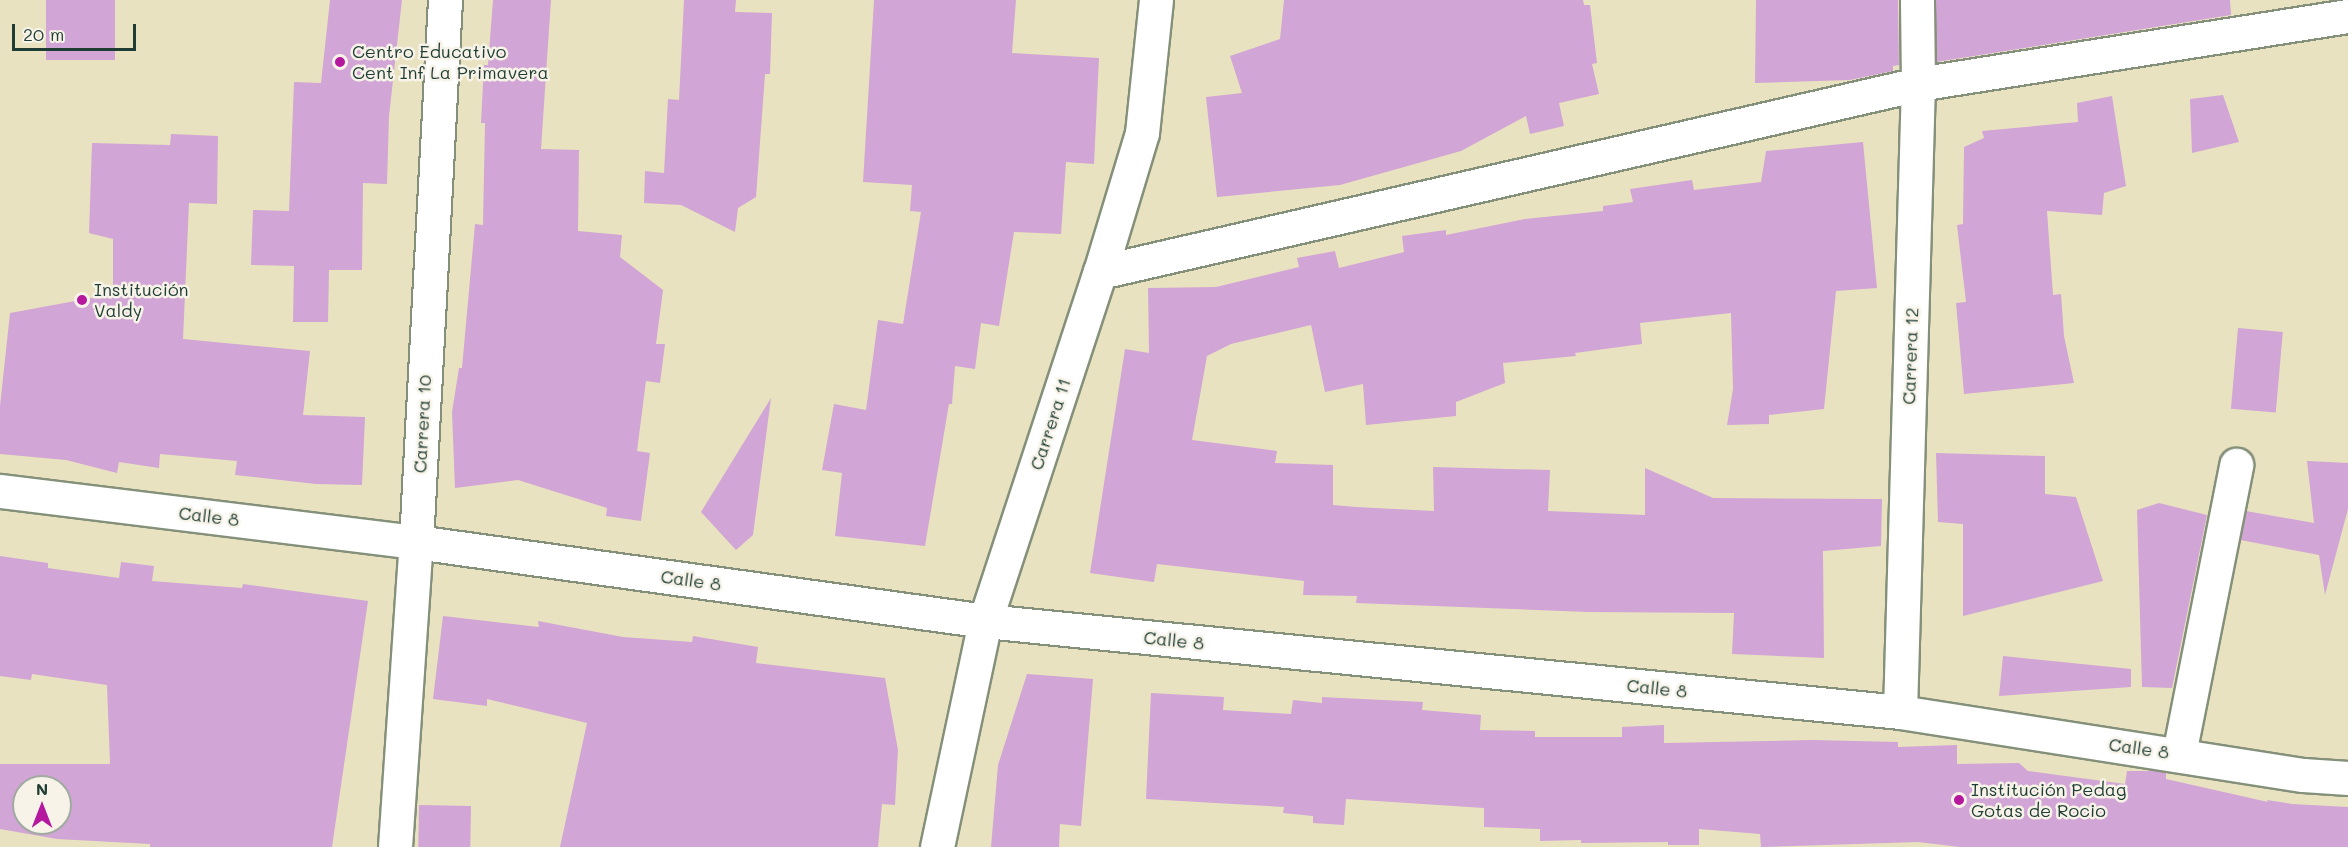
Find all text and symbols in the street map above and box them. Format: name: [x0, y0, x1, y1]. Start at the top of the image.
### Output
scale bar: [15, 12, 140, 50]
text: 20 m: [23, 22, 64, 46]
place label: Centro Educativo Cent Inf La Primavera: [352, 41, 549, 84]
marker: Centro Educativo Cent Inf La Primavera: [333, 55, 347, 69]
place label: Institución Valdy: [94, 279, 189, 322]
marker: Institución Valdy: [75, 293, 89, 307]
street label: Carrera 12: [1898, 307, 1922, 405]
street label: Carrera 10: [409, 374, 435, 474]
street label: Carrera 11: [1025, 375, 1075, 473]
street label: Calle 8: [177, 502, 241, 530]
street label: Calle 8: [659, 565, 723, 595]
street label: Calle 8: [1143, 626, 1205, 654]
street label: Calle 8: [1626, 674, 1688, 702]
street label: Calle 8: [2107, 733, 2171, 763]
north arrow: [12, 775, 72, 835]
text: N: [36, 778, 48, 799]
place label: Institución Pedag Gotas de Rocio: [1971, 779, 2127, 822]
marker: Institución Pedag Gotas de Rocio: [1952, 793, 1966, 807]

